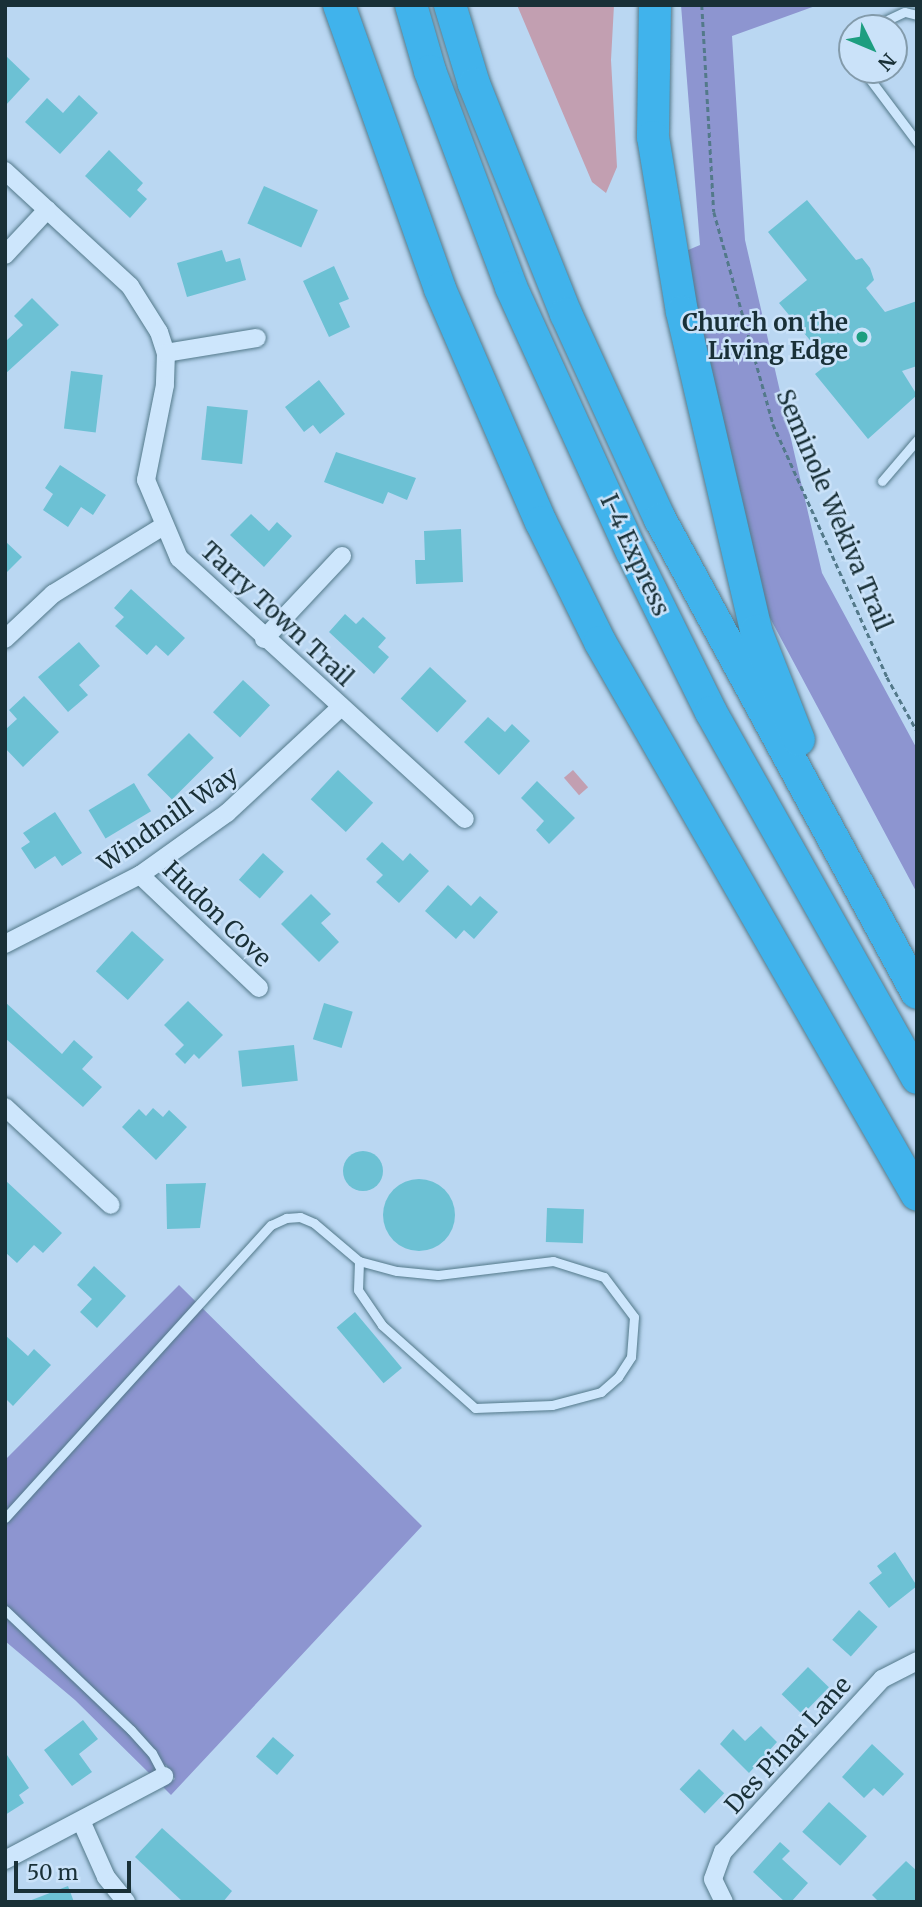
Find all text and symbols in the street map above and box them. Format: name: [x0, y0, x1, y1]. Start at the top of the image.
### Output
north arrow: [838, 14, 908, 84]
text: N: [873, 48, 901, 76]
place label: Church on the Living Edge: [682, 309, 848, 365]
marker: Church on the Living Edge: [854, 329, 870, 345]
street label: Seminole Wekiva Trail: [770, 385, 898, 635]
street label: I-4 Express: [594, 489, 676, 621]
street label: Tarry Town Trail: [195, 536, 359, 692]
street label: Windmill Way: [93, 760, 243, 878]
street label: Hudon Cove: [157, 855, 277, 973]
street label: Des Pinar Lane: [719, 1671, 857, 1819]
scale bar: [18, 1848, 135, 1892]
text: 50 m: [27, 1859, 78, 1886]

